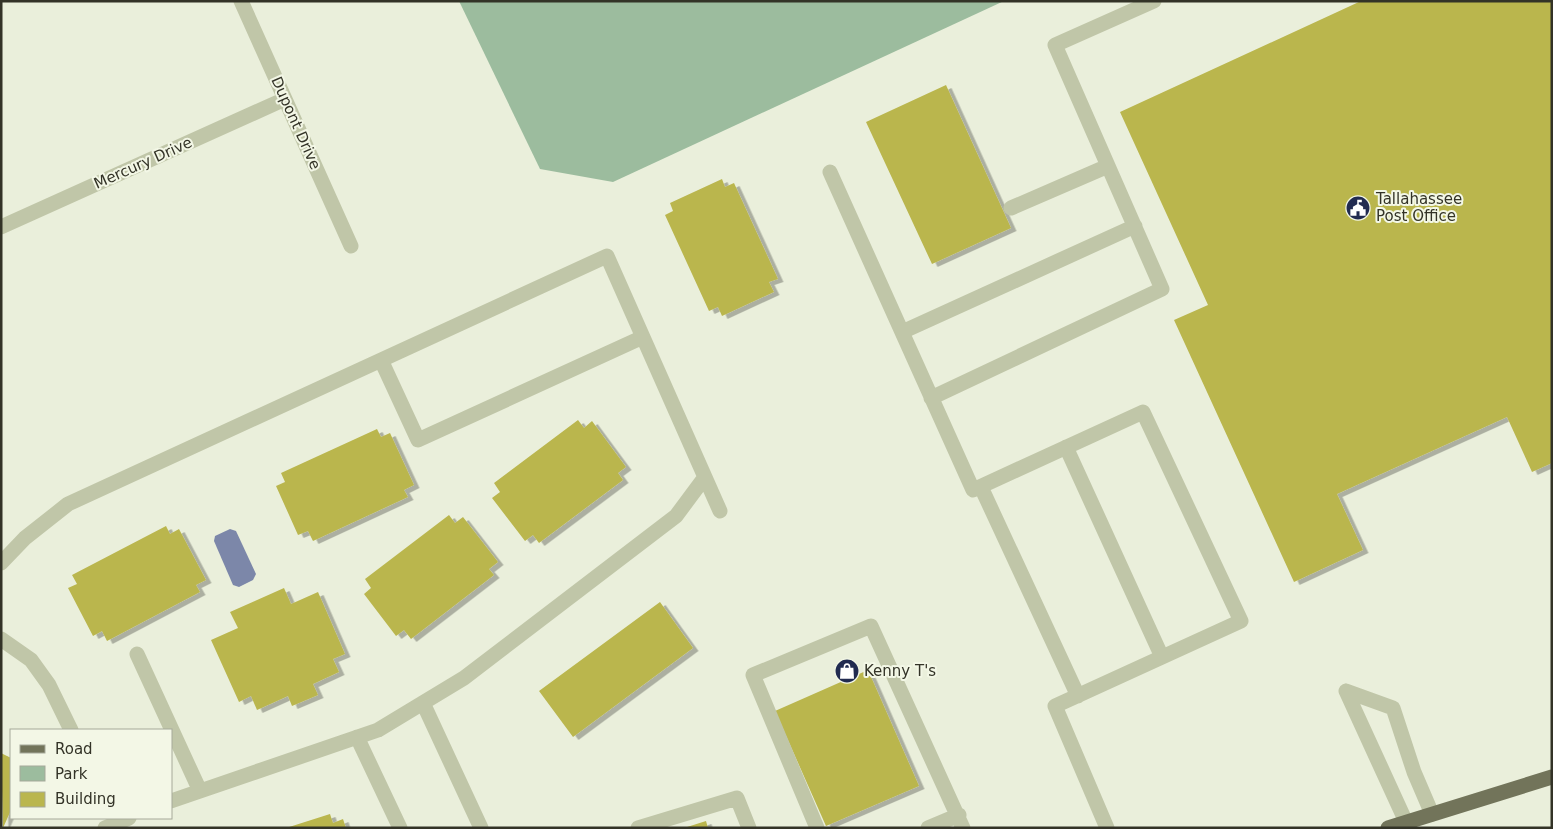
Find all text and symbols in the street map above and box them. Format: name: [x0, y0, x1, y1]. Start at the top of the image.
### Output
street label: Dupont Drive: [267, 74, 325, 172]
street label: Mercury Drive: [91, 133, 195, 193]
place label: Tallahassee Post Office: [1375, 190, 1462, 225]
public building icon: Tallahassee Post Office: [1345, 195, 1371, 221]
shop icon: Kenny T's: [834, 658, 860, 684]
place label: Kenny T's: [864, 662, 936, 680]
legend: [10, 729, 172, 819]
text: Road: [55, 740, 93, 758]
text: Park: [55, 765, 88, 783]
text: Building: [55, 790, 116, 808]

